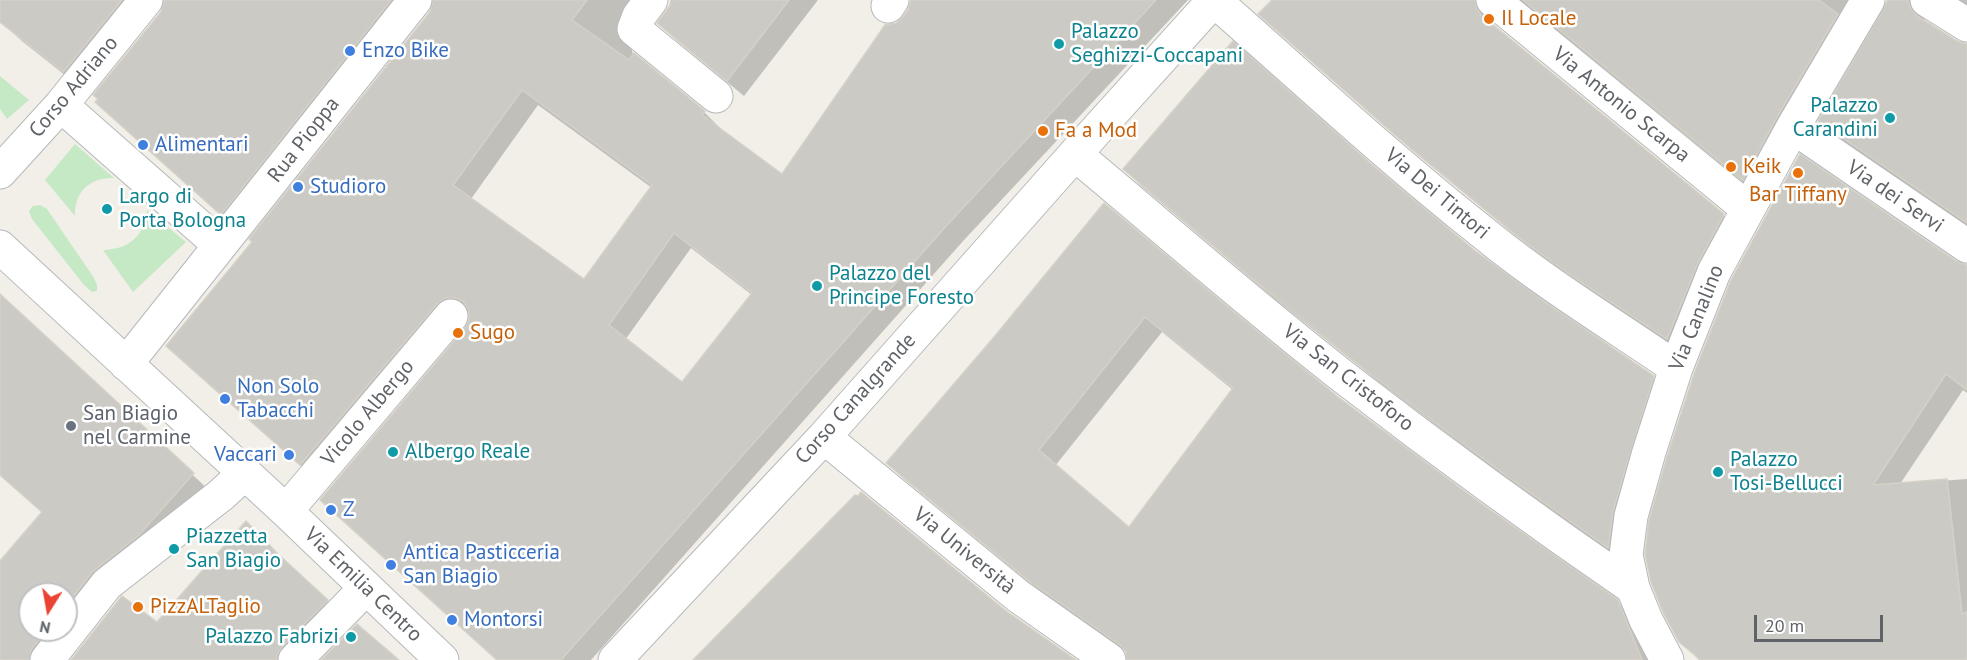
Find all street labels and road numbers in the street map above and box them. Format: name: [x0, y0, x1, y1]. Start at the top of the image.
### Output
street label: Corso Adriano: [24, 31, 124, 143]
street label: Via Antonio Scarpa: [1547, 42, 1695, 168]
street label: Rua Pioppa: [263, 92, 345, 188]
street label: Via Dei Tintori: [1380, 143, 1494, 245]
street label: Via dei Servi: [1842, 155, 1948, 239]
street label: Via Canalino: [1664, 261, 1730, 375]
street label: Via San Cristoforo: [1277, 319, 1419, 437]
street label: Corso Canalgrande: [791, 328, 921, 470]
street label: Vicolo Albergo: [316, 355, 420, 471]
street label: Via Università: [908, 502, 1020, 600]
street label: Via Emilia Centro: [299, 522, 427, 648]

